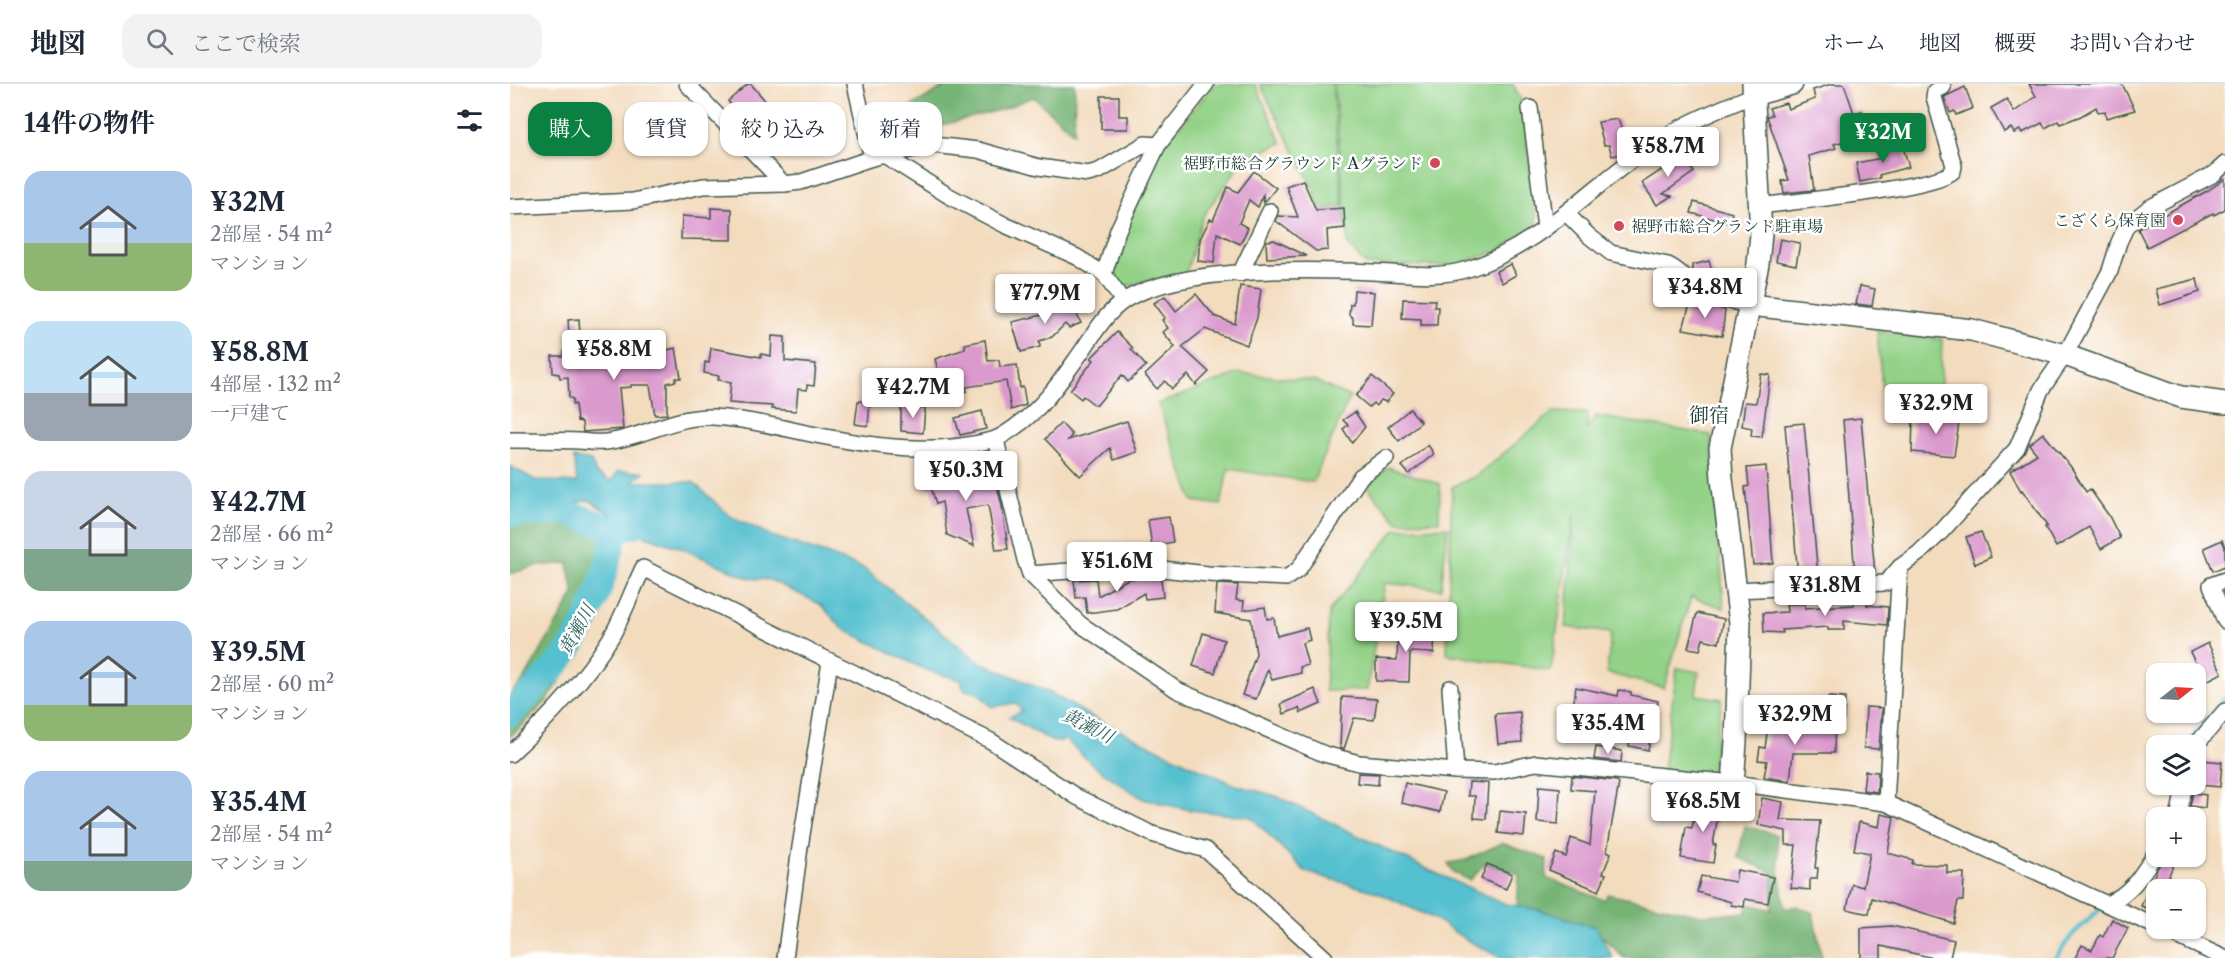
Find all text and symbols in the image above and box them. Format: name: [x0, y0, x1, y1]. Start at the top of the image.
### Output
search box: [122, 14, 542, 68]
icon: search: [143, 25, 176, 58]
text: 地図: [30, 26, 86, 60]
text: ここで検索: [191, 30, 301, 57]
text: ホーム: [1823, 30, 1886, 55]
text: 地図: [1919, 30, 1961, 55]
text: 概要: [1994, 30, 2036, 55]
text: お問い合わせ: [2069, 30, 2195, 55]
chip: 購入: [528, 102, 612, 156]
chip: 賃貸: [624, 102, 708, 156]
chip: 絞り込み: [720, 102, 846, 156]
chip: 新着: [858, 102, 942, 156]
icon: filters: [453, 104, 486, 137]
text: 14件の物件: [24, 107, 155, 139]
pin: ¥32M: [1847, 113, 1919, 164]
text: ¥32M: [1854, 120, 1912, 144]
pin: ¥58.7M: [1619, 127, 1717, 178]
text: ¥58.7M: [1631, 134, 1705, 158]
place label: 裾野市総合グラウンド Aグランド: [1183, 153, 1423, 173]
marker: 裾野市総合グラウンド Aグランド: [1428, 156, 1442, 170]
text: ¥32M: [210, 186, 285, 218]
icon: home: [72, 195, 144, 267]
place label: こざくら保育園: [2054, 210, 2166, 230]
marker: こざくら保育園: [2171, 213, 2185, 227]
place label: 裾野市総合グランド駐車場: [1631, 216, 1823, 236]
marker: 裾野市総合グランド駐車場: [1612, 219, 1626, 233]
text: 2部屋 · 54 m²: [210, 222, 332, 246]
text: マンション: [210, 251, 309, 275]
pin: ¥34.8M: [1656, 268, 1754, 319]
pin: ¥77.9M: [996, 274, 1094, 325]
text: ¥34.8M: [1667, 275, 1743, 299]
text: ¥77.9M: [1009, 281, 1081, 305]
pin: ¥58.8M: [565, 330, 663, 381]
text: ¥58.8M: [210, 336, 309, 368]
text: ¥58.8M: [576, 337, 652, 361]
icon: home: [72, 345, 144, 417]
pin: ¥42.7M: [864, 368, 962, 419]
text: 4部屋 · 132 m²: [210, 372, 341, 396]
text: ¥42.7M: [876, 375, 950, 399]
pin: ¥32.9M: [1887, 384, 1985, 435]
text: ¥32.9M: [1898, 391, 1974, 415]
text: 一戸建て: [210, 401, 290, 425]
district label: 御宿: [1689, 403, 1729, 427]
pin: ¥50.3M: [917, 451, 1015, 502]
text: ¥50.3M: [928, 458, 1004, 482]
text: ¥42.7M: [210, 486, 307, 518]
icon: home: [72, 495, 144, 567]
text: 2部屋 · 66 m²: [210, 522, 333, 546]
pin: ¥51.6M: [1068, 542, 1166, 593]
text: ¥51.6M: [1081, 549, 1153, 573]
text: マンション: [210, 551, 309, 575]
pin: ¥31.8M: [1776, 566, 1874, 617]
text: ¥31.8M: [1788, 573, 1862, 597]
water label: 黄瀬川: [554, 599, 601, 659]
pin: ¥39.5M: [1357, 602, 1455, 653]
text: ¥39.5M: [1369, 609, 1443, 633]
text: ¥39.5M: [210, 636, 306, 668]
icon: home: [72, 645, 144, 717]
north arrow: [2146, 663, 2206, 723]
map controls: [2146, 663, 2206, 939]
text: 2部屋 · 60 m²: [210, 672, 334, 696]
pin: ¥32.9M: [1746, 695, 1844, 746]
text: マンション: [210, 701, 309, 725]
text: ¥32.9M: [1757, 702, 1833, 726]
water label: 黄瀬川: [1059, 704, 1119, 749]
pin: ¥35.4M: [1559, 704, 1657, 755]
text: ¥35.4M: [1571, 711, 1645, 735]
button: layers: [2146, 735, 2206, 795]
pin: ¥68.5M: [1654, 782, 1752, 833]
text: ¥35.4M: [210, 786, 307, 818]
text: ¥68.5M: [1665, 789, 1741, 813]
icon: home: [72, 795, 144, 867]
button: +: [2146, 807, 2206, 867]
text: 2部屋 · 54 m²: [210, 822, 332, 846]
text: マンション: [210, 851, 309, 875]
button: −: [2146, 879, 2206, 939]

